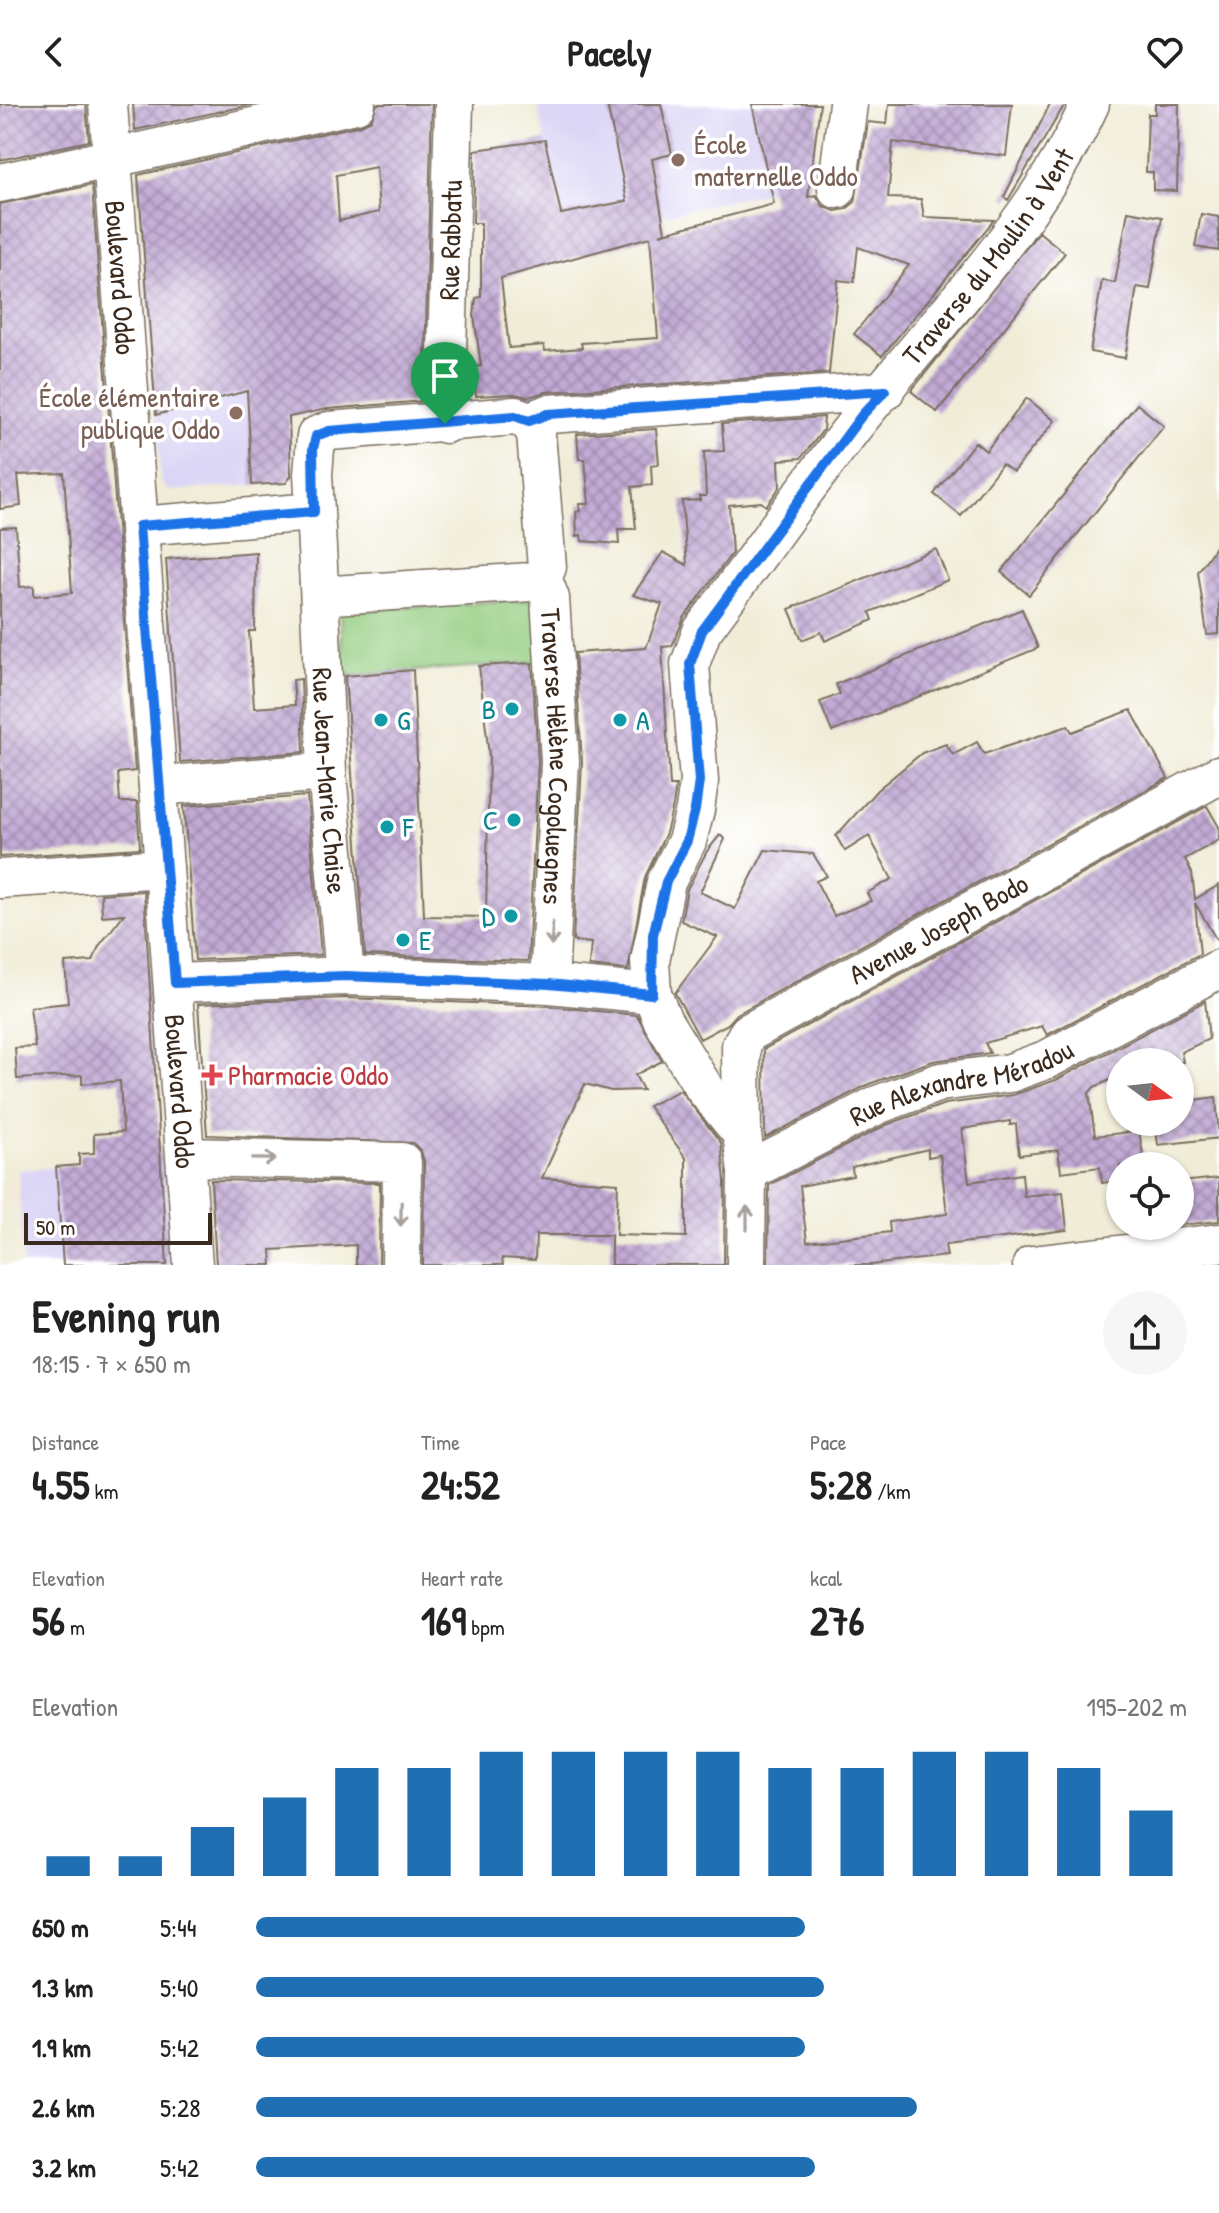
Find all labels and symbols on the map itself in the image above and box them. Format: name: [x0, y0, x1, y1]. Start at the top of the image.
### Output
place label: École maternelle Oddo: [694, 125, 858, 195]
street label: Traverse du Moulin à Vent: [893, 140, 1083, 373]
marker: École maternelle Oddo: [669, 151, 687, 169]
street label: Rue Rabbatu: [429, 179, 471, 301]
street label: Boulevard Oddo: [96, 199, 145, 356]
pin: [411, 342, 479, 424]
place label: École élémentaire publique Oddo: [39, 378, 220, 448]
marker: École élémentaire publique Oddo: [227, 404, 245, 422]
street label: Traverse Hèlène Cogoluegnes: [532, 607, 579, 905]
street label: Rue Jean-Marie Chaise: [304, 667, 357, 895]
place label: B: [482, 690, 496, 728]
marker: B: [503, 700, 521, 718]
place label: G: [397, 701, 411, 739]
place label: A: [636, 701, 650, 739]
marker: G: [372, 711, 390, 729]
marker: A: [611, 711, 629, 729]
place label: C: [483, 801, 498, 839]
place label: F: [402, 808, 415, 846]
marker: C: [505, 811, 523, 829]
marker: F: [378, 818, 396, 836]
street label: Avenue Joseph Bodo: [842, 864, 1035, 993]
place label: D: [482, 897, 496, 935]
marker: D: [502, 907, 520, 925]
one-way arrow: [544, 920, 559, 947]
place label: E: [419, 921, 431, 959]
marker: E: [394, 931, 412, 949]
street label: Boulevard Oddo: [156, 1013, 205, 1170]
street label: Rue Alexandre Méradou: [843, 1030, 1080, 1135]
north arrow: [1106, 1048, 1194, 1136]
place label: Pharmacie Oddo: [228, 1056, 388, 1094]
marker: Pharmacie Oddo: [203, 1066, 221, 1084]
one-way arrow: [251, 1152, 277, 1167]
one-way arrow: [394, 1200, 409, 1227]
one-way arrow: [739, 1205, 755, 1232]
scale bar: [24, 1209, 212, 1245]

